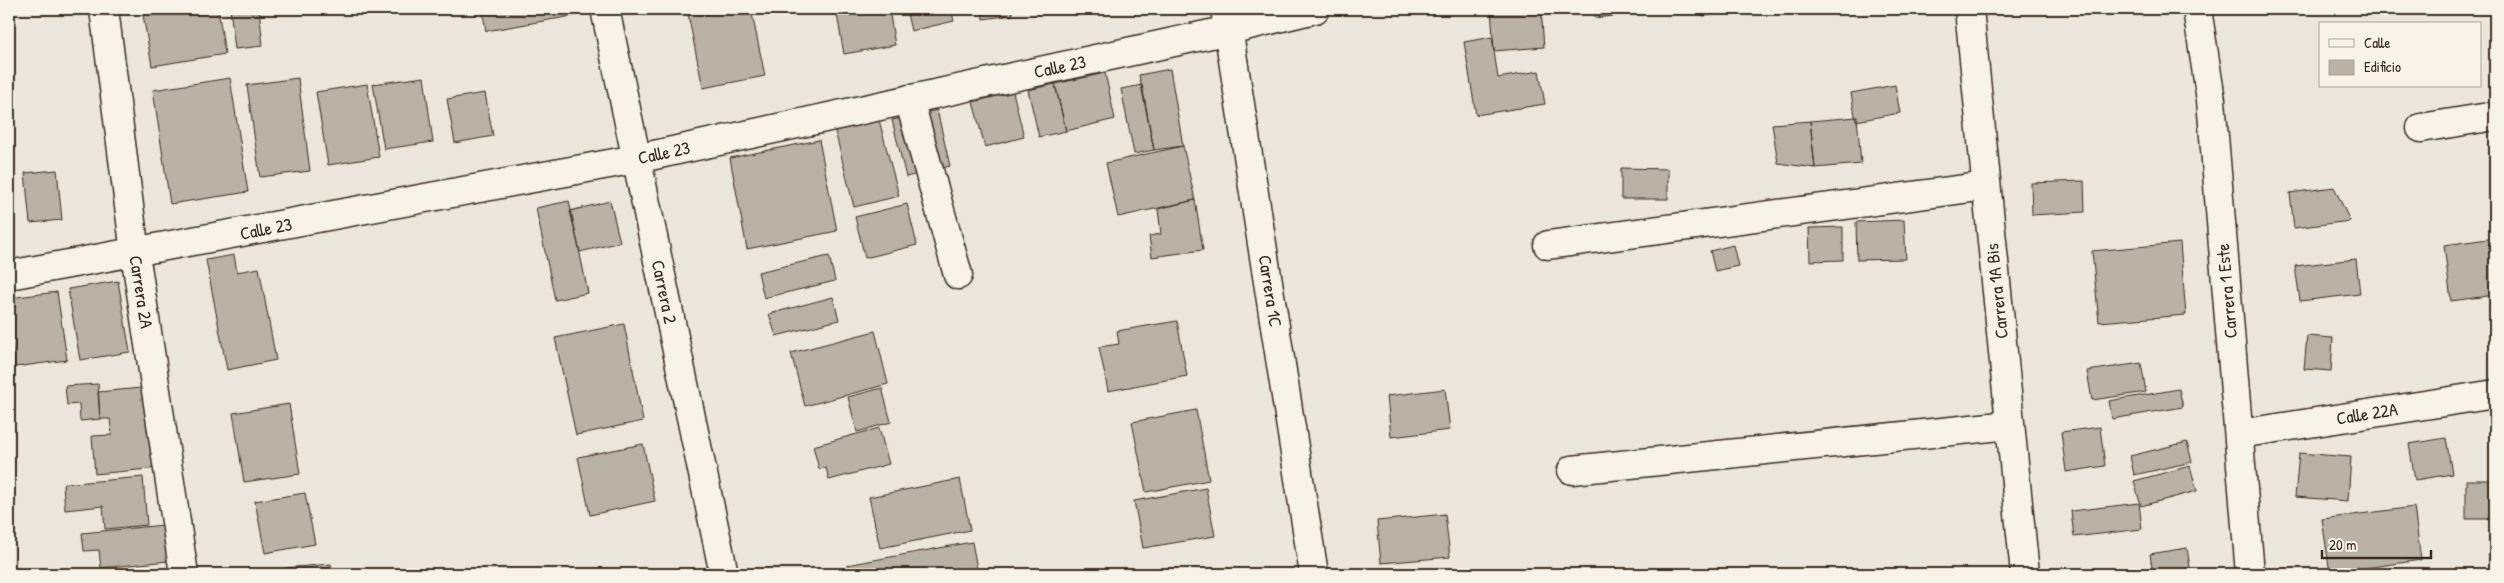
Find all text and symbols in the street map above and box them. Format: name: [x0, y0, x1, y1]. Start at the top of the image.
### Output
legend: [2319, 22, 2482, 88]
text: Calle: [2364, 32, 2391, 53]
street label: Calle 23: [1032, 49, 1088, 84]
text: Edificio: [2364, 56, 2401, 77]
street label: Calle 23: [636, 135, 692, 170]
street label: Calle 23: [238, 211, 294, 246]
street label: Carrera 1A Bis: [1979, 242, 2014, 340]
street label: Carrera 1 Este: [2210, 243, 2243, 339]
street label: Carrera 1C: [1252, 253, 1289, 329]
street label: Carrera 2A: [123, 254, 160, 330]
street label: Carrera 2: [646, 258, 684, 327]
street label: Calle 22A: [2335, 396, 2400, 431]
scale bar: [2322, 528, 2430, 560]
text: 20 m: [2329, 534, 2356, 555]

